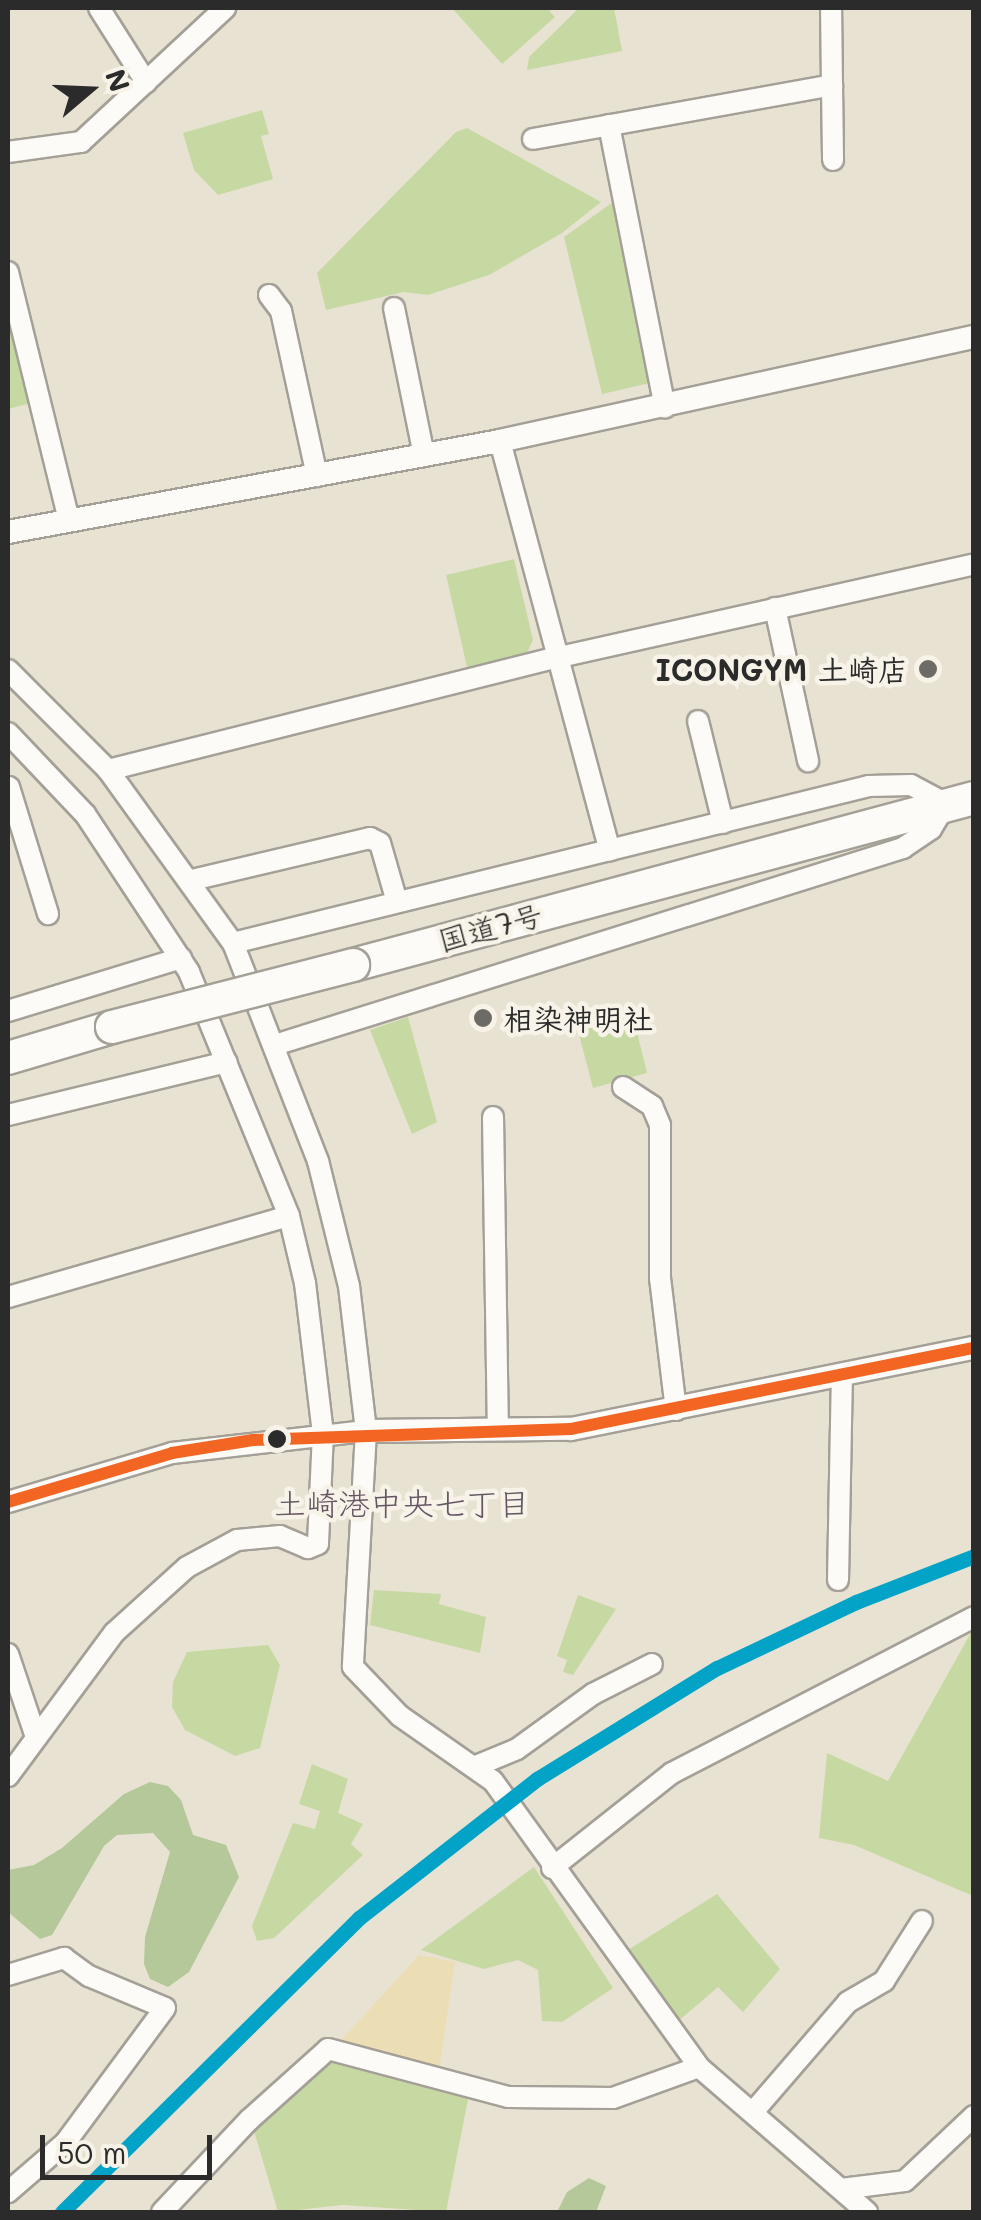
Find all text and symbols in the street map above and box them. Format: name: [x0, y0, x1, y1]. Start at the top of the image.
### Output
north arrow: [40, 40, 140, 140]
text: N: [98, 64, 139, 96]
place label: ICONGYM 土崎店: [655, 651, 908, 687]
marker: ICONGYM 土崎店: [917, 658, 939, 680]
street label: 国道7号: [434, 896, 546, 958]
place label: 相染神明社: [503, 1000, 653, 1036]
marker: 相染神明社: [472, 1007, 494, 1029]
unlabelled marker: [267, 1429, 287, 1449]
district label: 土崎港中央七丁目: [274, 1483, 530, 1521]
scale bar: [45, 2115, 218, 2177]
text: 50 m: [57, 2132, 127, 2172]

